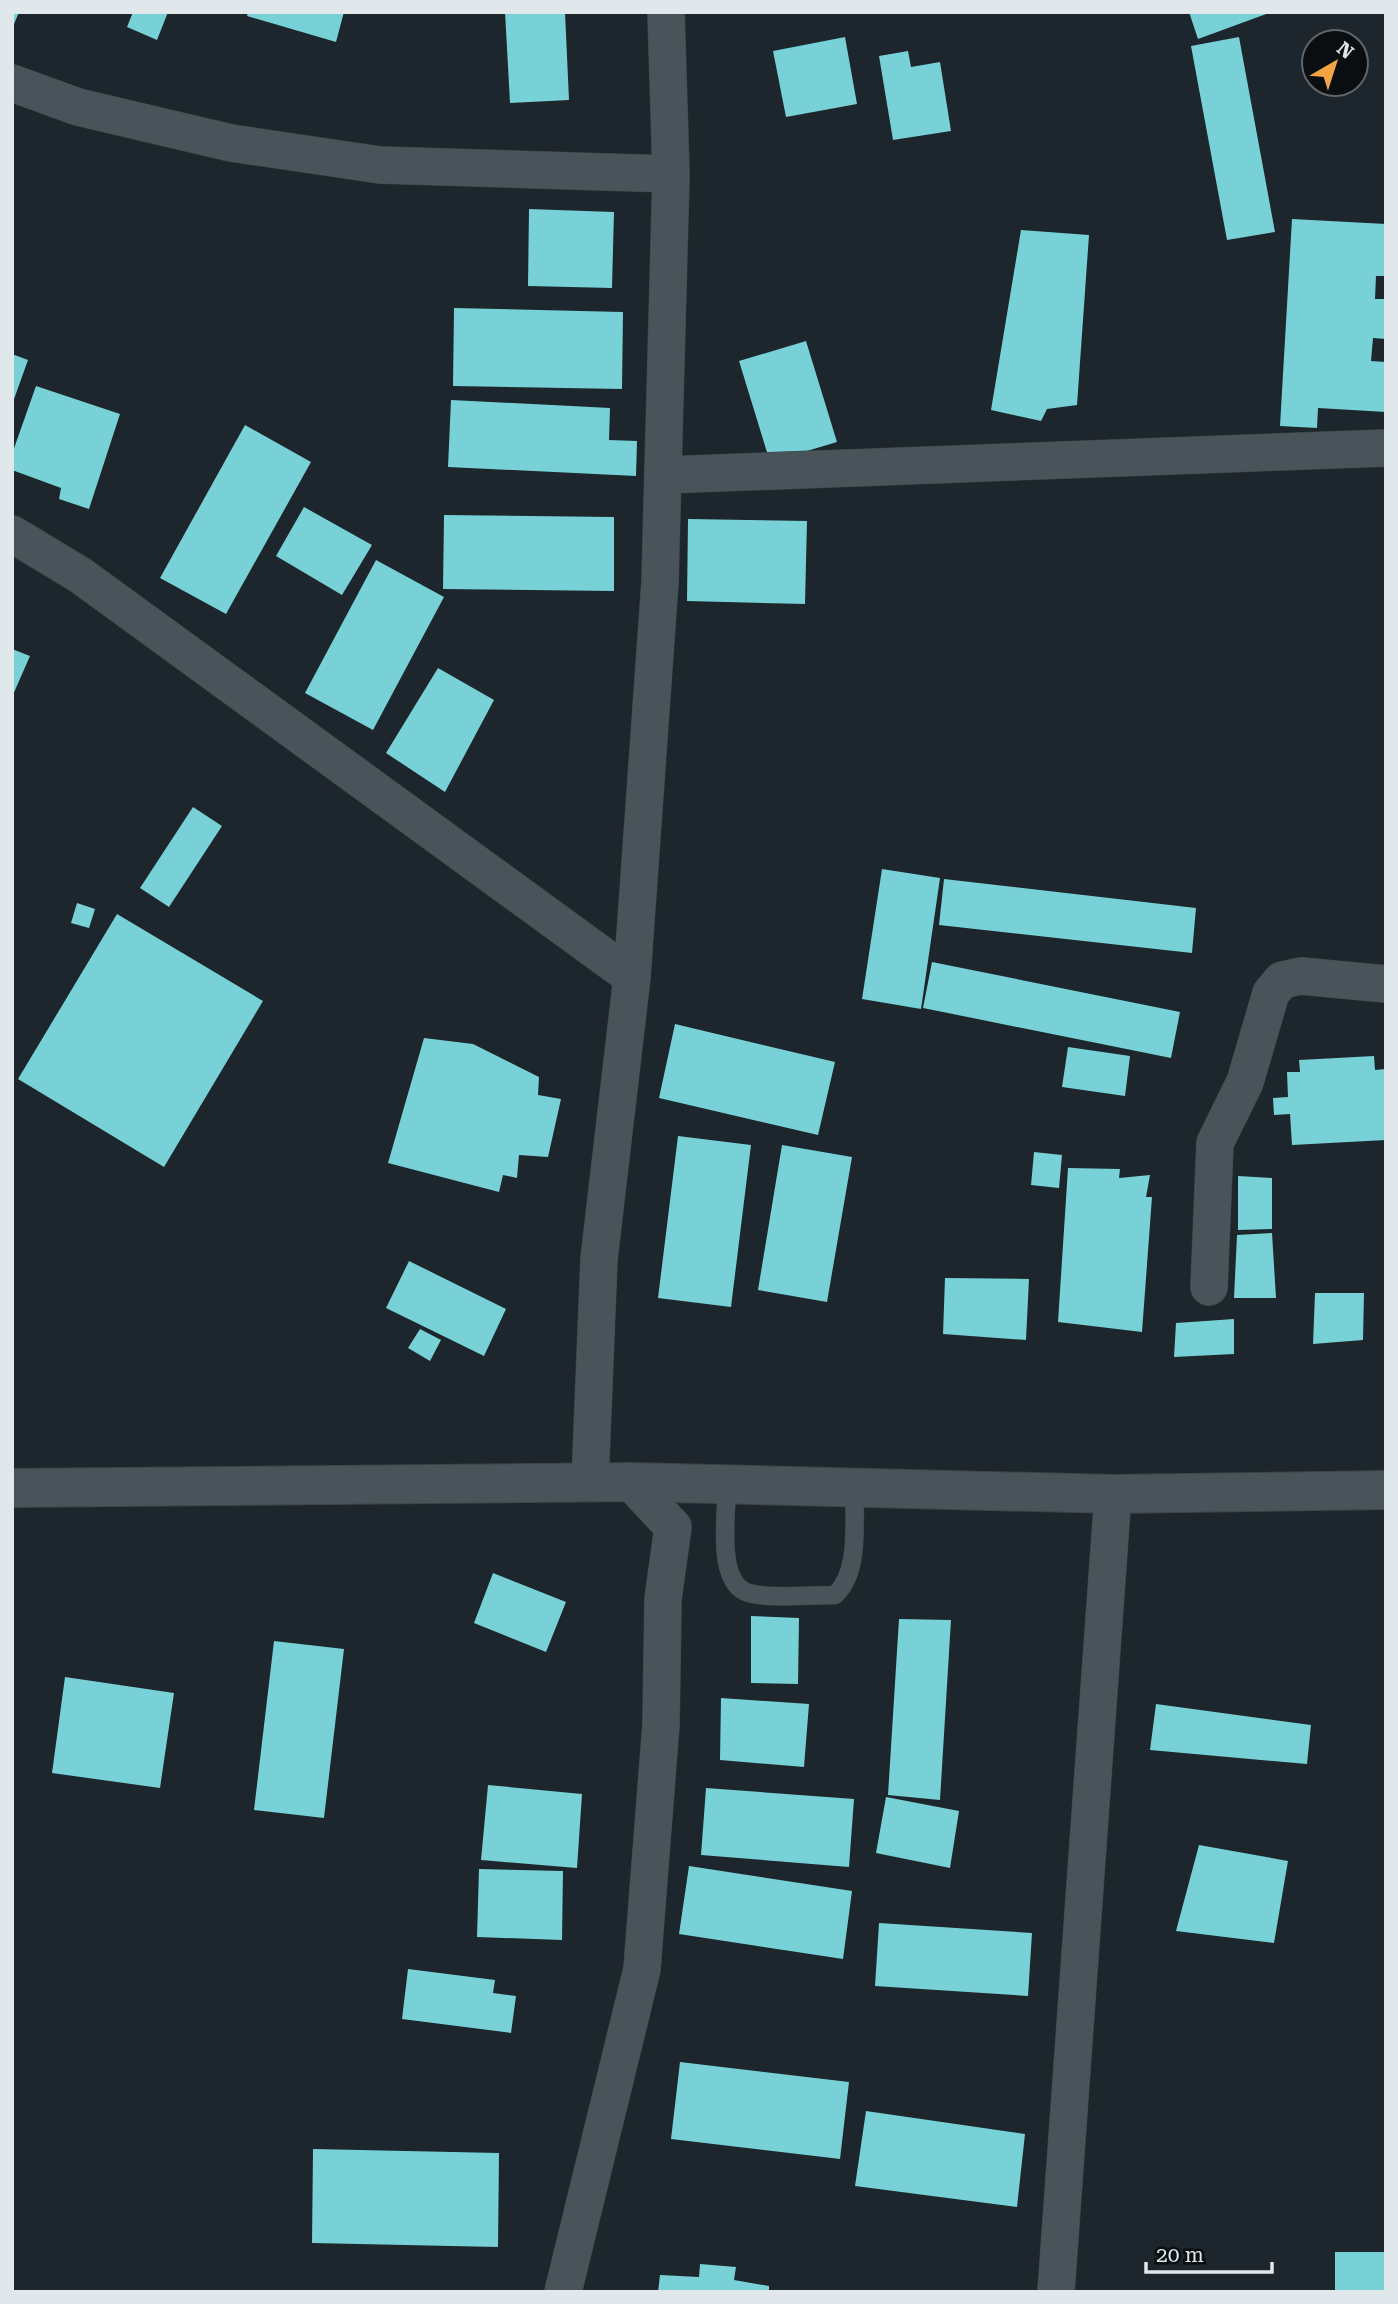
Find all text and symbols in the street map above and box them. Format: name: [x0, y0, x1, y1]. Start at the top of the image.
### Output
north arrow: [1300, 28, 1370, 98]
text: N: [1332, 37, 1359, 64]
scale bar: [1146, 2230, 1272, 2274]
text: 20 m: [1156, 2243, 1204, 2267]

